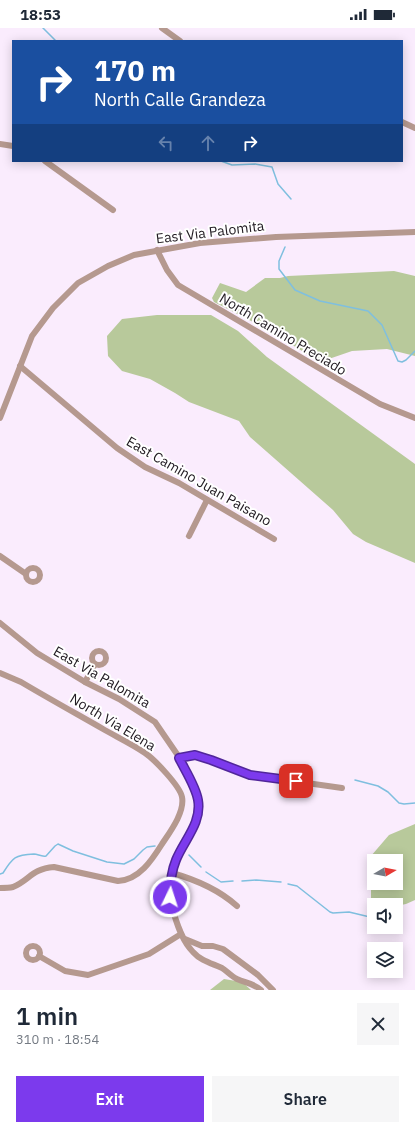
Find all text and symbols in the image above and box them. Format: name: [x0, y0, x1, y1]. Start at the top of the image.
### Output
text: 18:53: [20, 5, 61, 24]
text: 170 m: [94, 52, 176, 89]
icon: right: [28, 56, 80, 108]
text: North Calle Grandeza: [94, 88, 266, 111]
icon: left: [155, 132, 177, 154]
icon: ahead: [197, 132, 219, 154]
icon: right: [239, 132, 261, 154]
street label: East Via Palomita: [155, 216, 266, 248]
street label: North Camino Preciado: [216, 289, 350, 379]
street label: East Camino Juan Paisano: [123, 432, 275, 530]
street label: East Via Palomita: [50, 642, 154, 712]
street label: North Via Elena: [67, 689, 160, 755]
pin: [279, 764, 313, 798]
icon: arrive: [285, 770, 307, 792]
north arrow: [367, 854, 403, 890]
map controls: [367, 854, 403, 978]
position arrow: [149, 876, 191, 918]
button: sound: [367, 898, 403, 934]
button: layers: [367, 942, 403, 978]
text: 1 min: [16, 1000, 78, 1032]
button: close: [357, 1003, 399, 1045]
text: 310 m · 18:54: [16, 1031, 99, 1048]
button: Exit: [16, 1076, 204, 1122]
button: Share: [212, 1076, 399, 1122]

